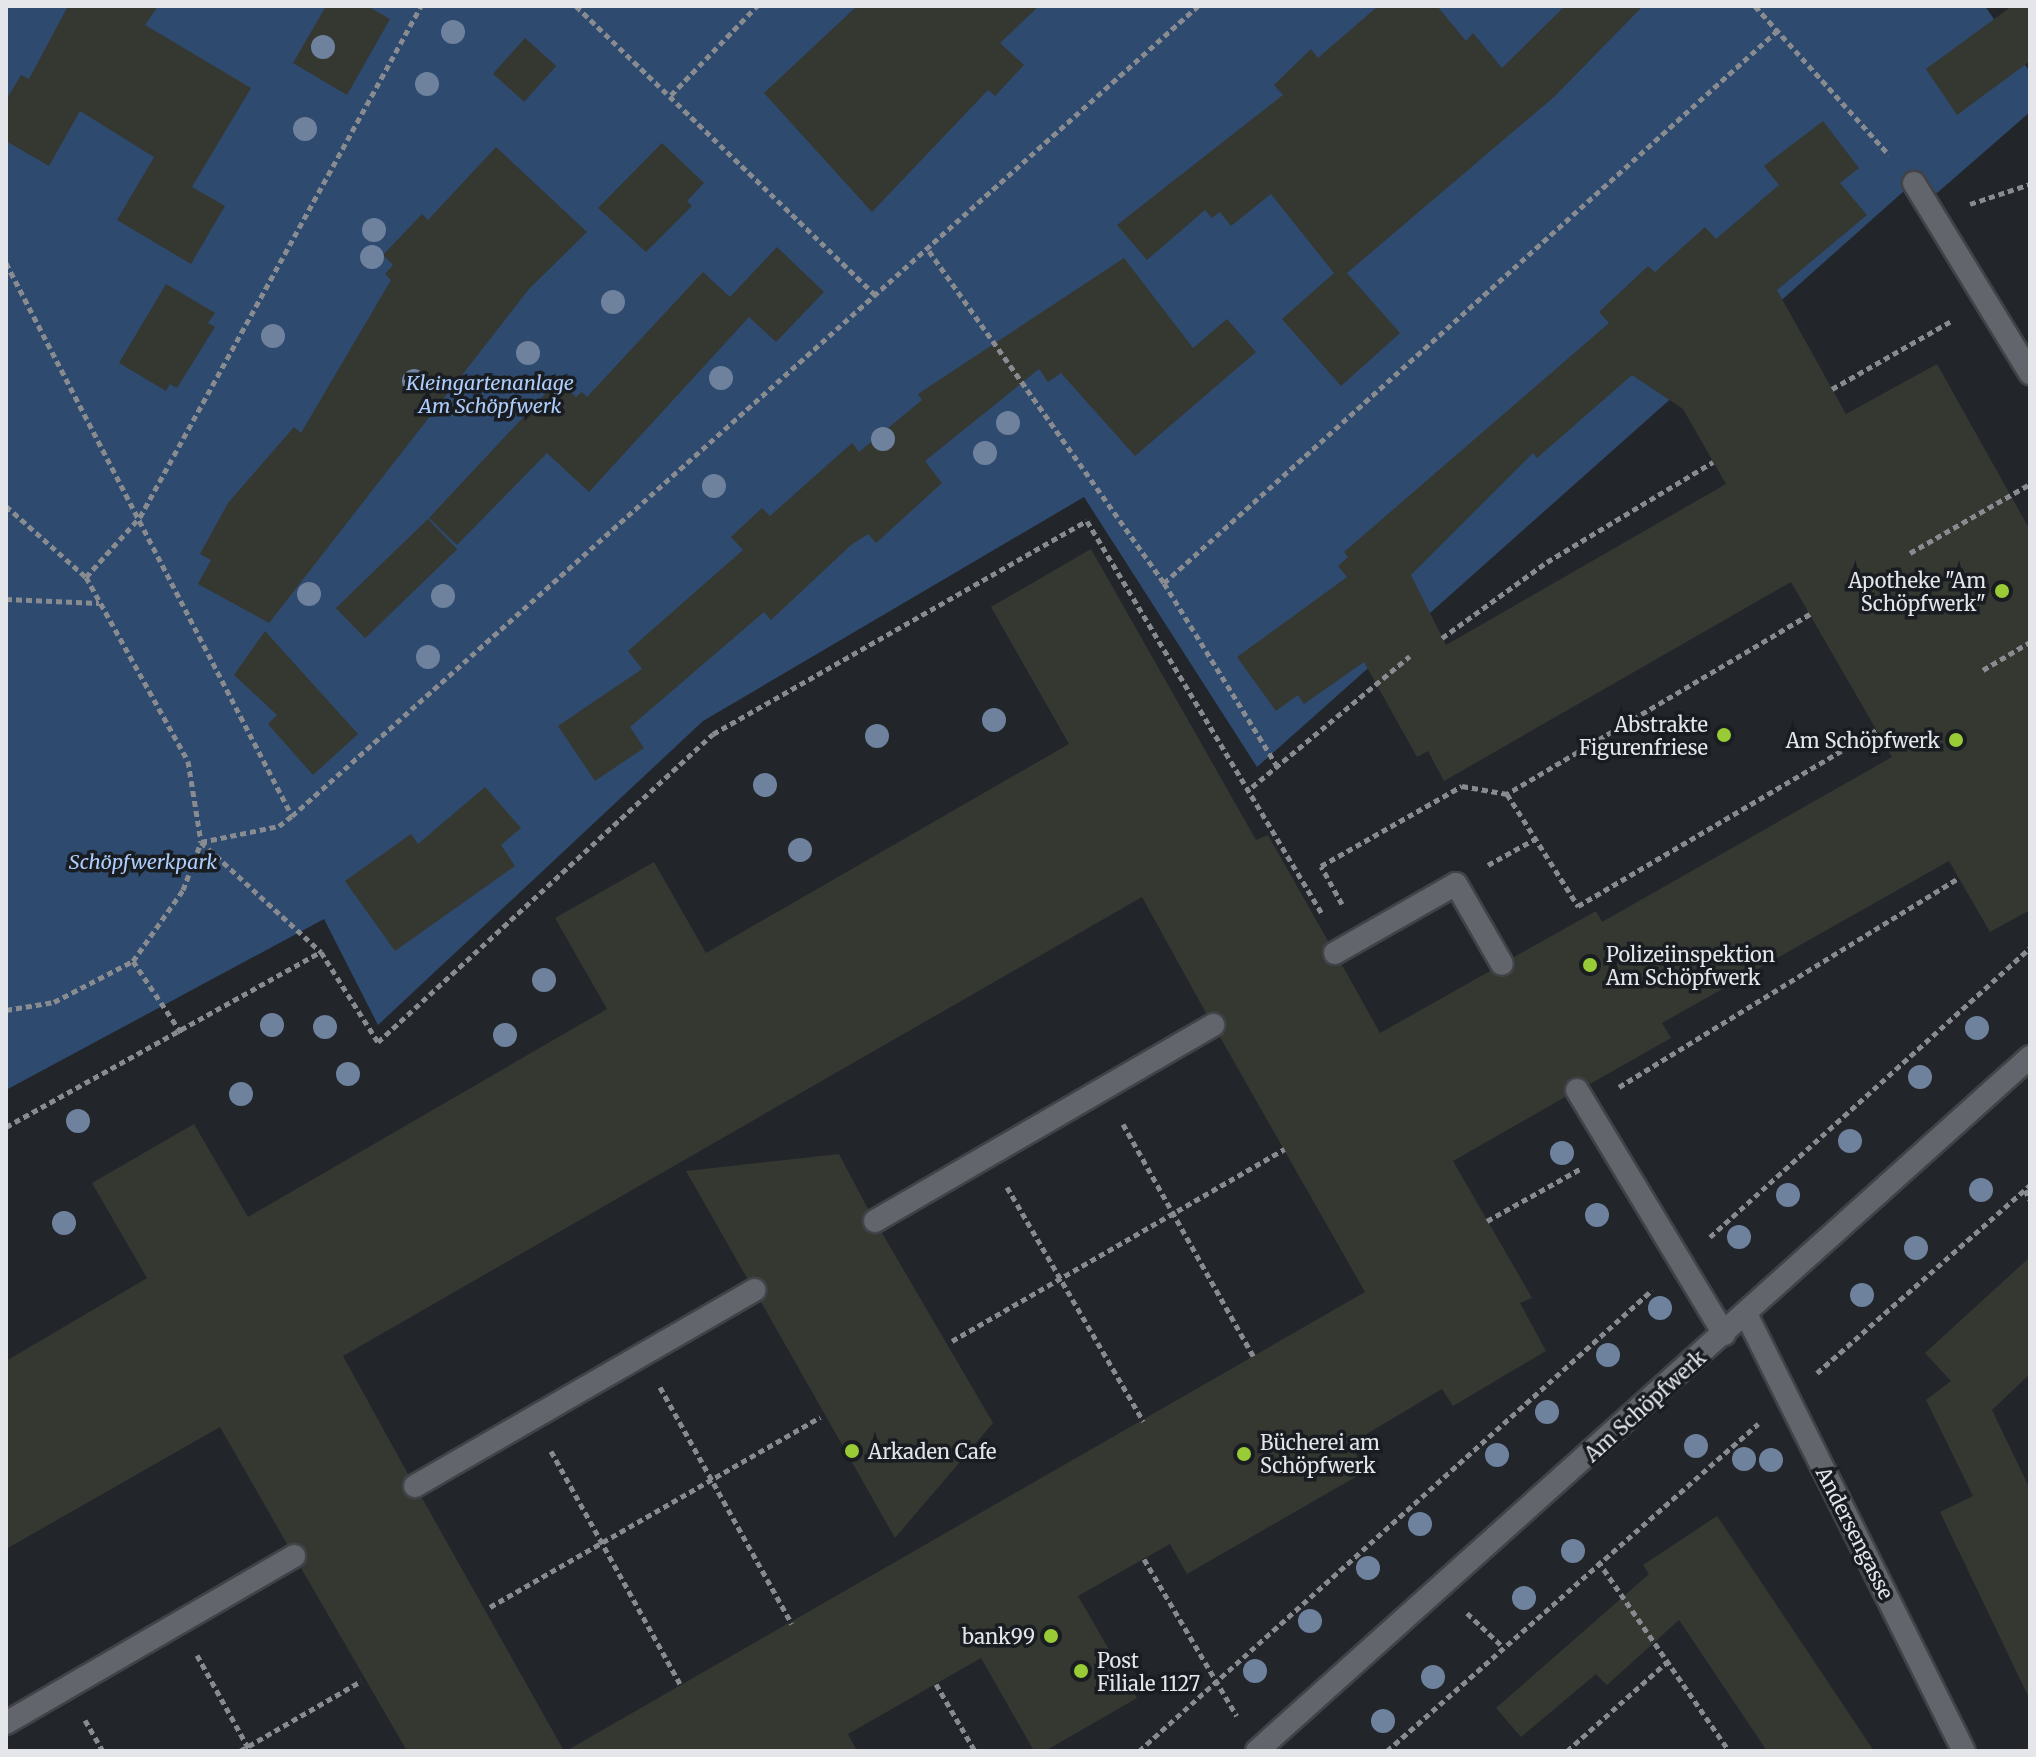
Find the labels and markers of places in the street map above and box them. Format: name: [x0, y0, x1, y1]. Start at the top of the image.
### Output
place label: Apotheke "Am Schöpfwerk": [1848, 568, 1986, 615]
marker: Apotheke "Am Schöpfwerk": [1993, 582, 2011, 600]
place label: Abstrakte Figurenfriese: [1579, 712, 1708, 759]
marker: Abstrakte Figurenfriese: [1715, 726, 1733, 744]
place label: Am Schöpfwerk: [1786, 728, 1940, 752]
marker: Am Schöpfwerk: [1947, 731, 1965, 749]
place label: Polizeiinspektion Am Schöpfwerk: [1606, 942, 1775, 989]
marker: Polizeiinspektion Am Schöpfwerk: [1581, 956, 1599, 974]
place label: Bücherei am Schöpfwerk: [1260, 1430, 1380, 1477]
place label: Arkaden Cafe: [868, 1439, 997, 1463]
marker: Arkaden Cafe: [843, 1442, 861, 1460]
marker: Bücherei am Schöpfwerk: [1235, 1445, 1253, 1463]
place label: bank99: [962, 1624, 1035, 1648]
marker: bank99: [1042, 1627, 1060, 1645]
place label: Post Filiale 1127: [1097, 1648, 1200, 1695]
marker: Post Filiale 1127: [1072, 1662, 1090, 1680]

